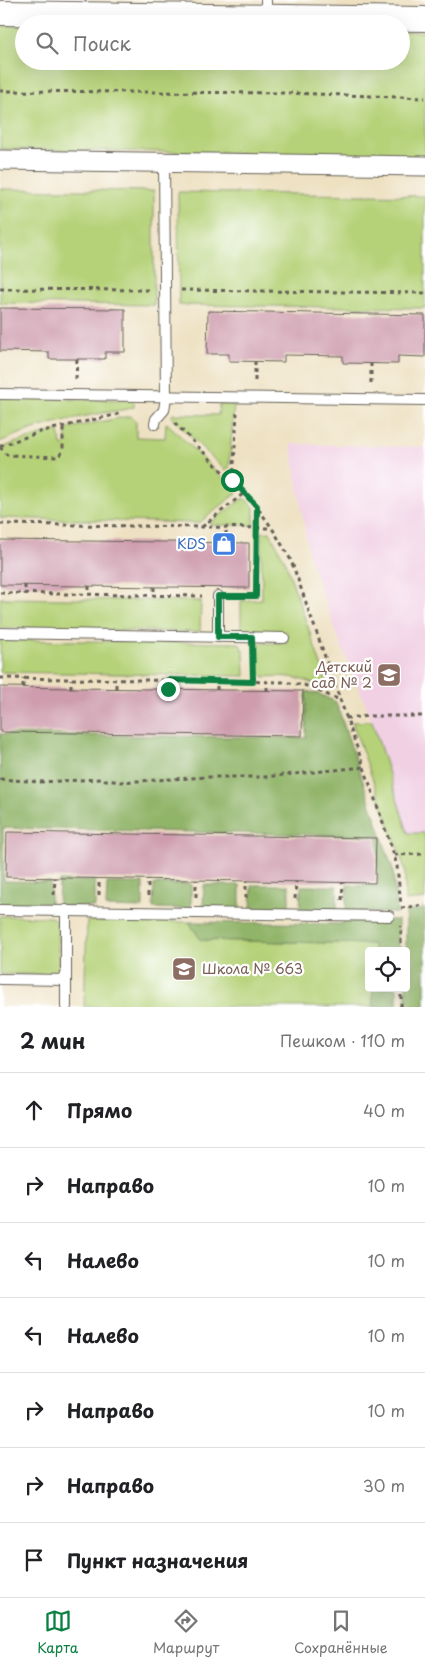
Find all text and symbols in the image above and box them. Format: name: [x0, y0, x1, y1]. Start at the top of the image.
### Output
search box: [15, 15, 410, 70]
icon: search: [33, 29, 61, 57]
text: Поиск: [73, 29, 131, 57]
route start: [221, 469, 244, 492]
shop icon: KDS: [211, 531, 237, 557]
place label: KDS: [177, 533, 206, 554]
place label: Детский сад № 2: [311, 656, 372, 693]
school or university icon: Детский сад № 2: [376, 662, 402, 688]
route end: [157, 678, 180, 701]
map controls: [365, 947, 410, 992]
button: locate: [365, 947, 410, 992]
school or university icon: Школа № 663: [171, 956, 197, 982]
place label: Школа № 663: [202, 958, 303, 979]
text: 2 мин: [20, 1024, 85, 1056]
text: Пешком · 110 m: [280, 1028, 405, 1052]
icon: ahead: [20, 1096, 48, 1124]
text: Прямо: [67, 1096, 132, 1124]
text: 40 m: [363, 1098, 405, 1122]
icon: right: [20, 1171, 48, 1199]
text: Направо: [67, 1171, 154, 1199]
text: 10 m: [368, 1173, 405, 1197]
icon: left: [20, 1246, 48, 1274]
text: Налево: [67, 1246, 139, 1274]
text: 10 m: [368, 1248, 405, 1272]
icon: left: [20, 1321, 48, 1349]
text: Налево: [67, 1321, 139, 1349]
text: 10 m: [368, 1323, 405, 1347]
icon: right: [20, 1396, 48, 1424]
text: Направо: [67, 1396, 154, 1424]
text: 10 m: [368, 1398, 405, 1422]
icon: right: [20, 1471, 48, 1499]
text: Направо: [67, 1471, 154, 1499]
text: 30 m: [363, 1473, 405, 1497]
icon: arrive: [20, 1546, 48, 1574]
text: Пункт назначения: [67, 1546, 248, 1574]
tab: Карта: [37, 1607, 78, 1658]
tab: Маршрут: [153, 1607, 219, 1658]
tab: Сохранённые: [294, 1607, 388, 1658]

